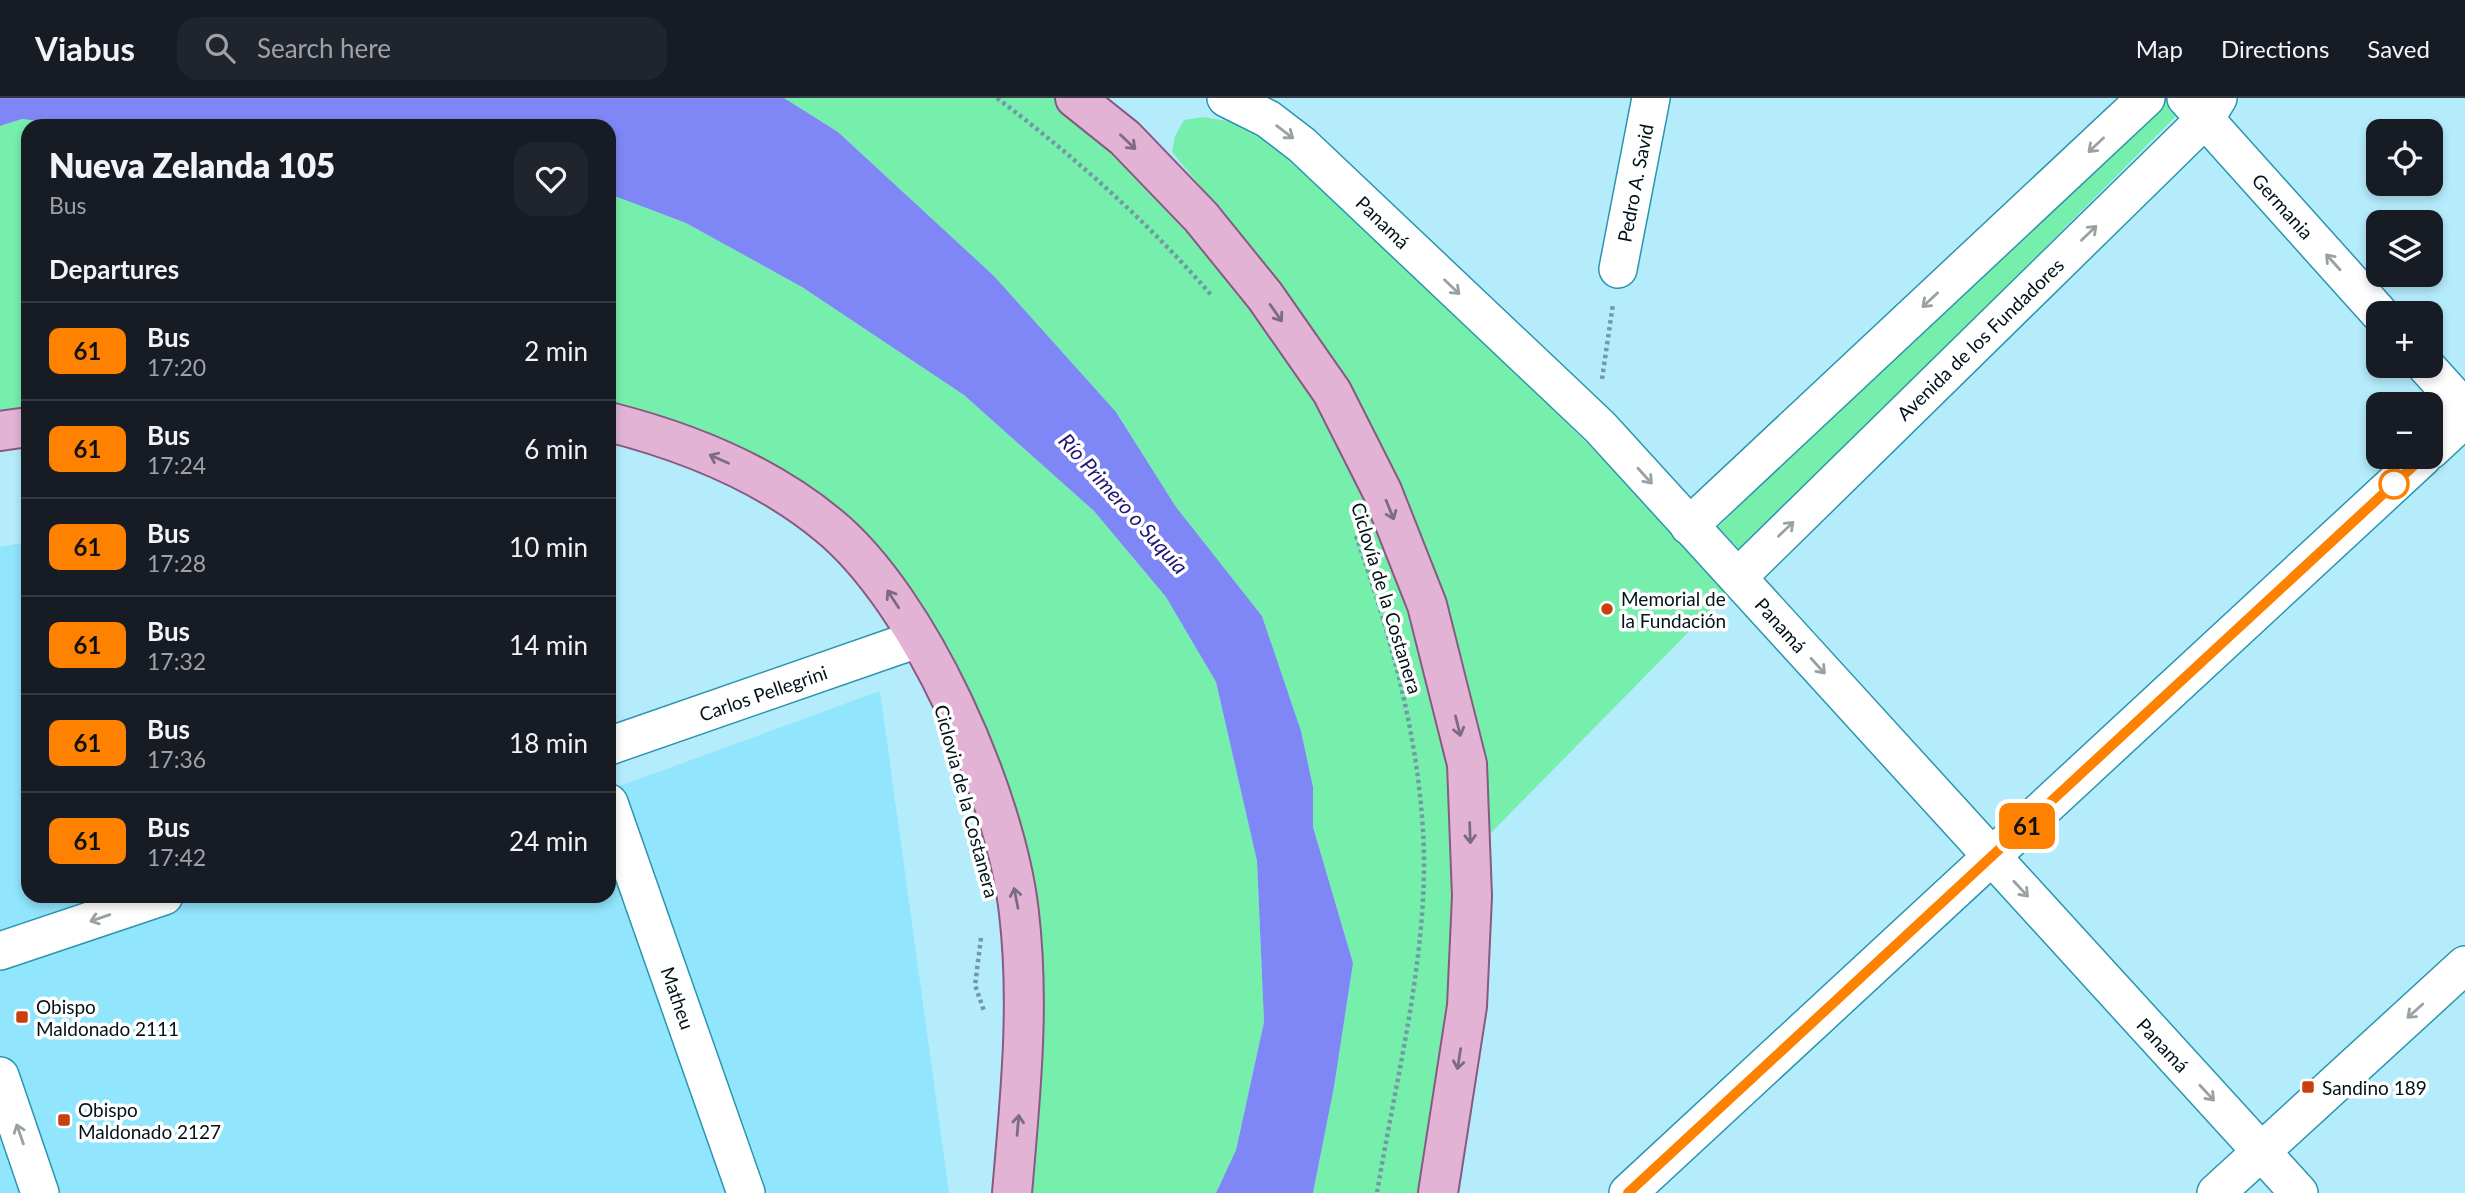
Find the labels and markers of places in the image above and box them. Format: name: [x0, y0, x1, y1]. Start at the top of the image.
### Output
unlabelled marker: [2379, 469, 2409, 499]
place label: Memorial de la Fundación: [1621, 587, 1726, 632]
marker: Memorial de la Fundación: [1599, 601, 1615, 617]
place label: Obispo Maldonado 2111: [36, 995, 179, 1040]
marker: Obispo Maldonado 2111: [14, 1009, 30, 1025]
place label: Sandino 189: [2322, 1076, 2427, 1099]
marker: Sandino 189: [2300, 1079, 2316, 1095]
place label: Obispo Maldonado 2127: [78, 1098, 221, 1143]
marker: Obispo Maldonado 2127: [56, 1112, 72, 1128]

